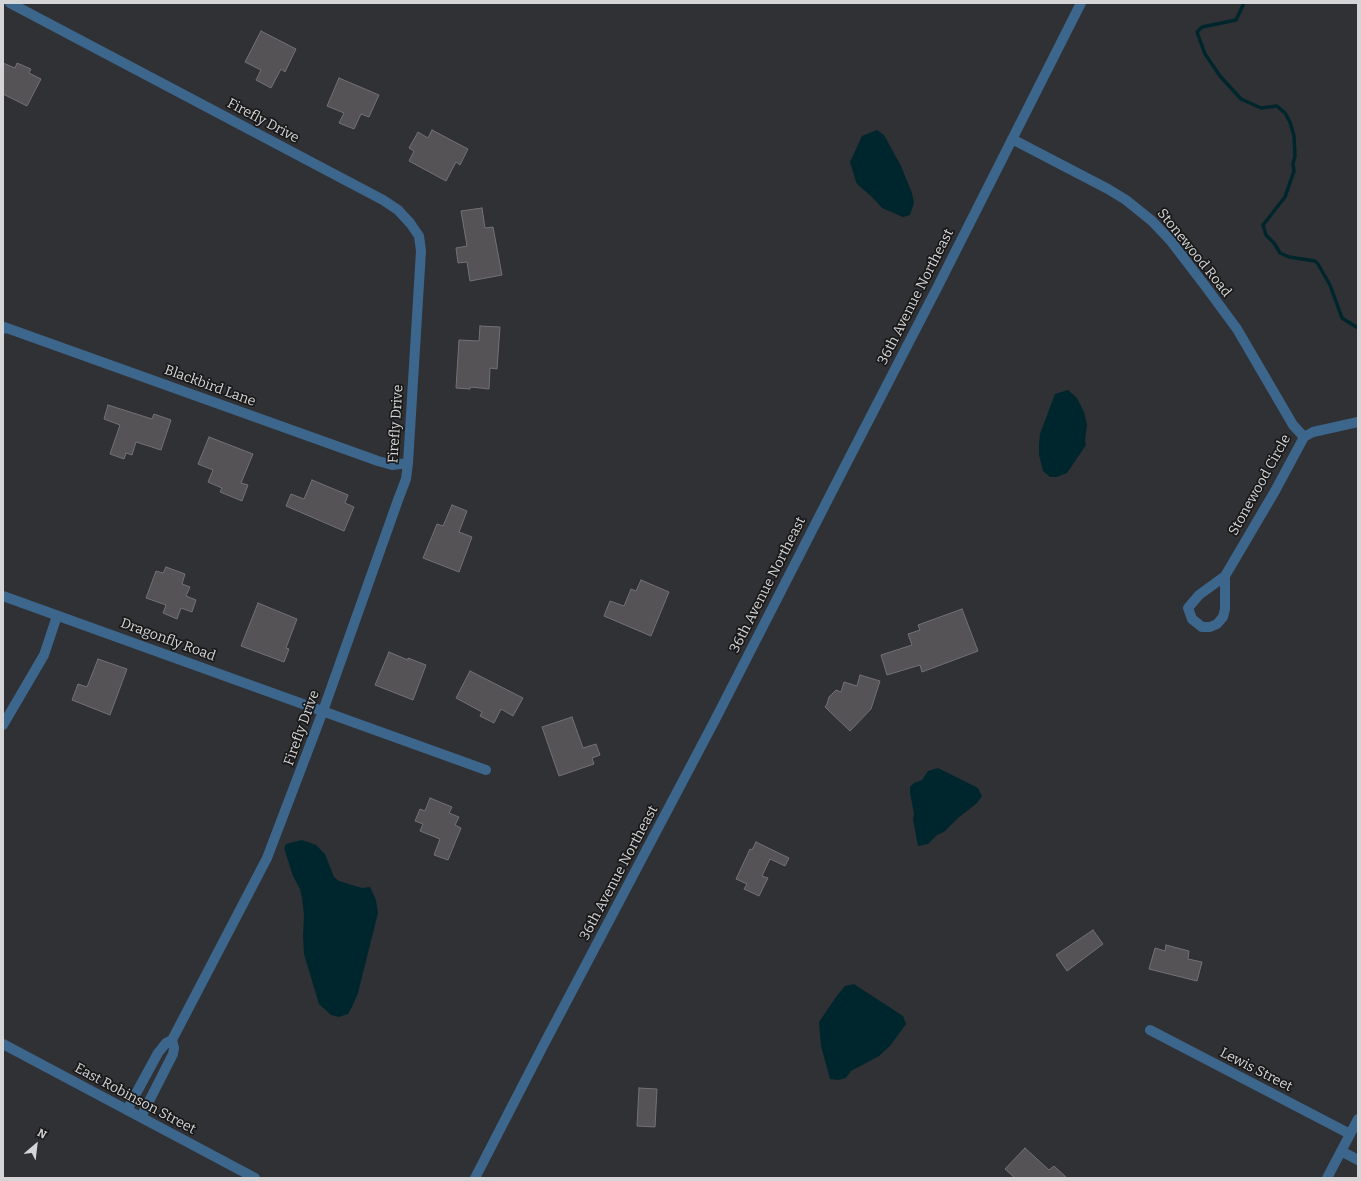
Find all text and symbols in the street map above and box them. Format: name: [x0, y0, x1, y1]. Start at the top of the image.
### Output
street label: Firefly Drive: [224, 95, 302, 147]
street label: Stonewood Road: [1153, 206, 1235, 300]
street label: 36th Avenue Northeast: [874, 226, 958, 368]
street label: Blackbird Lane: [162, 362, 258, 410]
street label: Firefly Drive: [385, 384, 407, 464]
street label: Stonewood Circle: [1225, 432, 1295, 538]
street label: 36th Avenue Northeast: [726, 514, 810, 656]
street label: Dragonfly Road: [118, 615, 218, 665]
street label: Firefly Drive: [281, 688, 323, 768]
street label: 36th Avenue Northeast: [576, 803, 662, 943]
street label: Lewis Street: [1217, 1045, 1295, 1095]
street label: East Robinson Street: [72, 1060, 198, 1138]
north arrow: [16, 1125, 56, 1165]
text: N: [35, 1126, 49, 1142]

